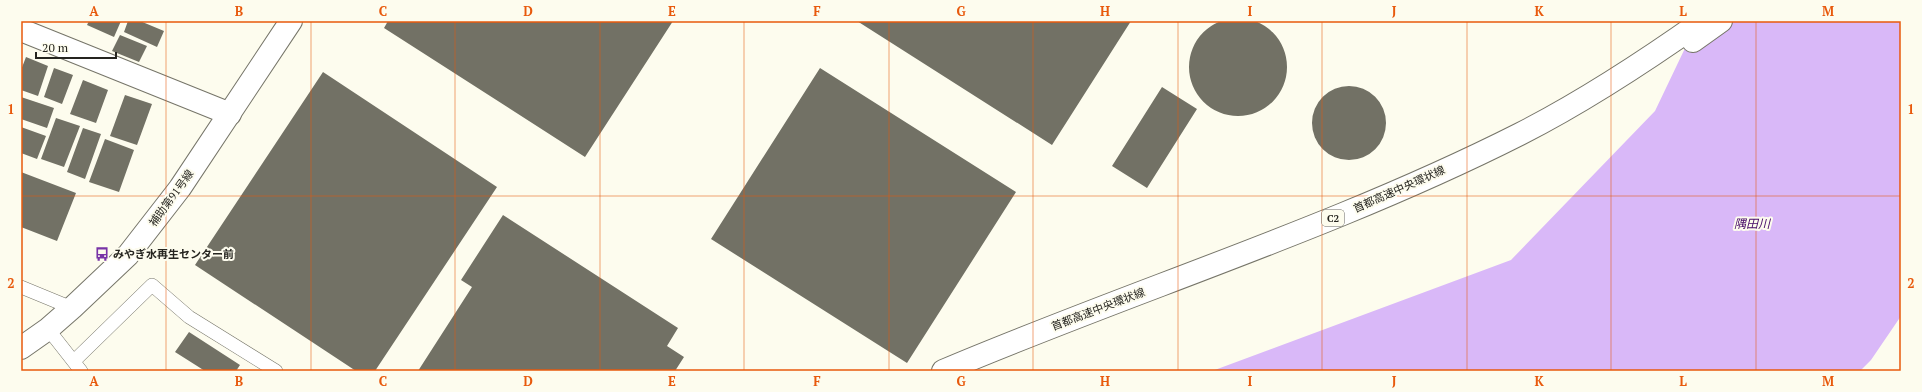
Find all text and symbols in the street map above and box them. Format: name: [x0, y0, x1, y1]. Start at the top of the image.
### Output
text: A: [89, 2, 99, 20]
text: B: [235, 2, 243, 20]
text: C: [379, 2, 387, 20]
text: D: [523, 2, 533, 20]
text: E: [668, 2, 676, 20]
text: F: [813, 2, 821, 20]
text: G: [956, 2, 966, 20]
text: H: [1100, 2, 1110, 20]
text: I: [1248, 2, 1253, 20]
text: J: [1392, 2, 1397, 20]
text: K: [1534, 2, 1544, 20]
text: L: [1679, 2, 1687, 20]
text: M: [1822, 2, 1834, 20]
scale bar: [36, 34, 116, 60]
text: 20 m: [42, 40, 69, 55]
text: 1: [7, 100, 15, 118]
text: 1: [1907, 100, 1915, 118]
street label: 首都高速中央環状線: [1351, 162, 1447, 216]
street label: 補助第91号線: [146, 167, 196, 229]
road number: C2: [1322, 210, 1344, 226]
water label: 隅田川: [1734, 216, 1772, 231]
bus stop icon: みやぎ水再生センター前: [94, 246, 110, 262]
place label: みやぎ水再生センター前: [113, 247, 234, 261]
text: 2: [7, 274, 15, 292]
text: 2: [1907, 274, 1915, 292]
street label: 首都高速中央環状線: [1049, 285, 1147, 333]
text: A: [89, 372, 99, 390]
text: B: [235, 372, 243, 390]
text: C: [379, 372, 387, 390]
text: D: [523, 372, 533, 390]
text: E: [668, 372, 676, 390]
text: F: [813, 372, 821, 390]
text: G: [956, 372, 966, 390]
text: H: [1100, 372, 1110, 390]
text: I: [1248, 372, 1253, 390]
text: J: [1392, 372, 1397, 390]
text: K: [1534, 372, 1544, 390]
text: L: [1679, 372, 1687, 390]
text: M: [1822, 372, 1834, 390]

